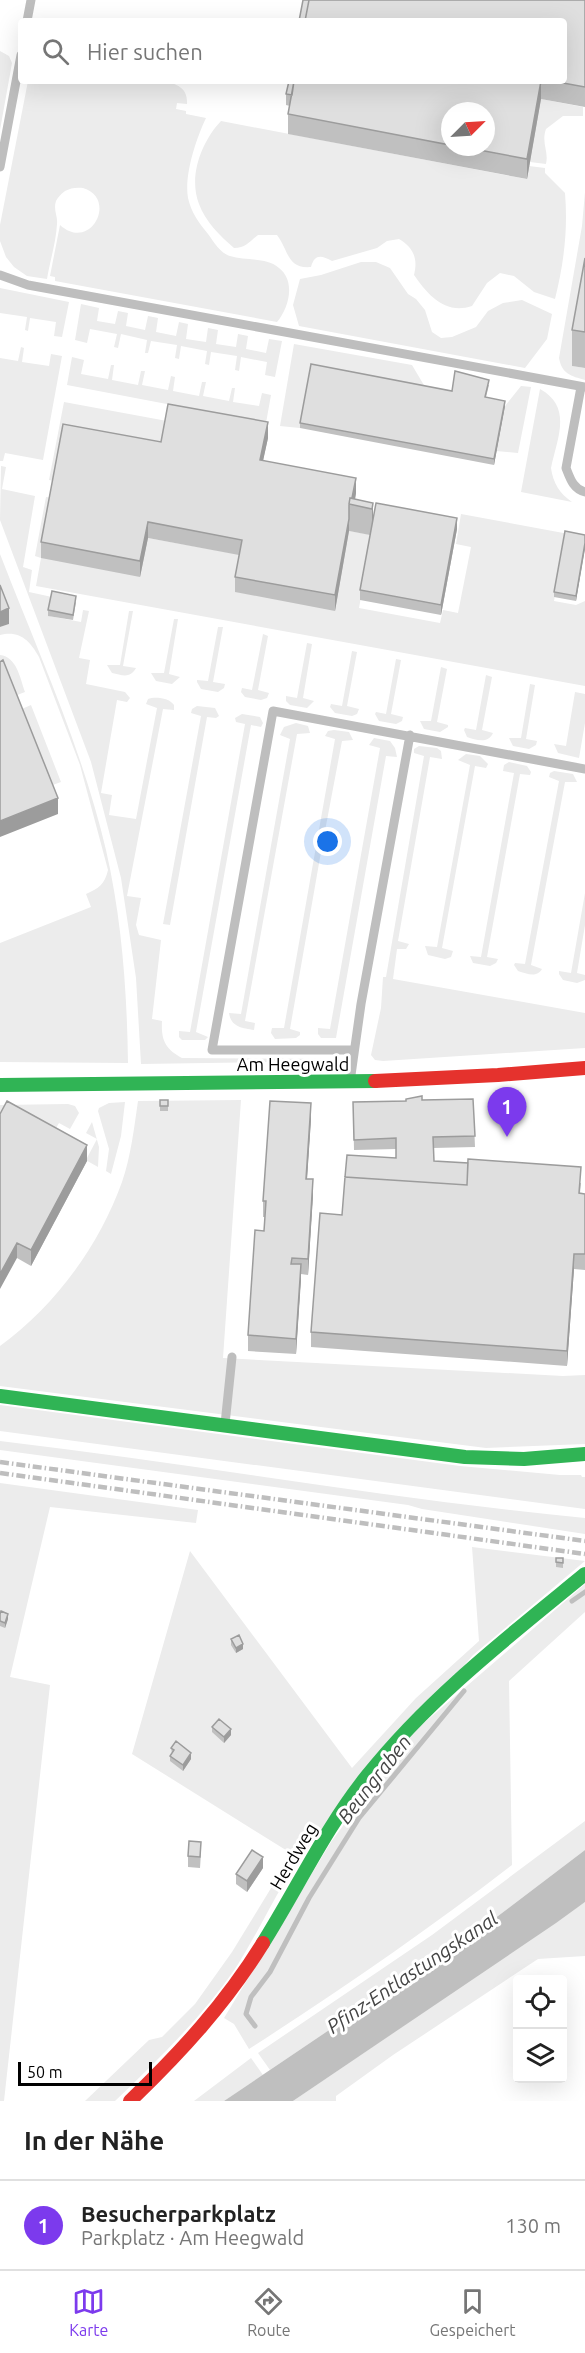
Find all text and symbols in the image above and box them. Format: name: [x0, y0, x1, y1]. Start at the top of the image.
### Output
search box: [18, 18, 567, 84]
icon: search: [39, 35, 72, 68]
text: Hier suchen: [87, 39, 203, 64]
north arrow: [441, 102, 495, 156]
your location: [313, 827, 342, 856]
street label: Am Heegwald: [237, 1054, 349, 1074]
pin: 1: [488, 1088, 526, 1137]
water label: Beungraben: [332, 1730, 416, 1828]
street label: Herdweg: [265, 1819, 321, 1893]
water label: Pfinz-Entlastungskanal: [322, 1906, 502, 2038]
map controls: [513, 1975, 567, 2083]
button: locate: [513, 1975, 567, 2029]
button: layers: [513, 2029, 567, 2083]
scale bar: [18, 2059, 152, 2086]
text: 50 m: [27, 2063, 63, 2081]
text: In der Nähe: [24, 2126, 164, 2155]
text: Besucherparkplatz: [81, 2201, 276, 2226]
text: 1: [38, 2214, 49, 2237]
text: 130 m: [505, 2214, 561, 2237]
text: Parkplatz · Am Heegwald: [81, 2226, 304, 2249]
tab: Karte: [69, 2285, 108, 2339]
tab: Route: [247, 2285, 291, 2339]
tab: Gespeichert: [429, 2285, 516, 2339]

